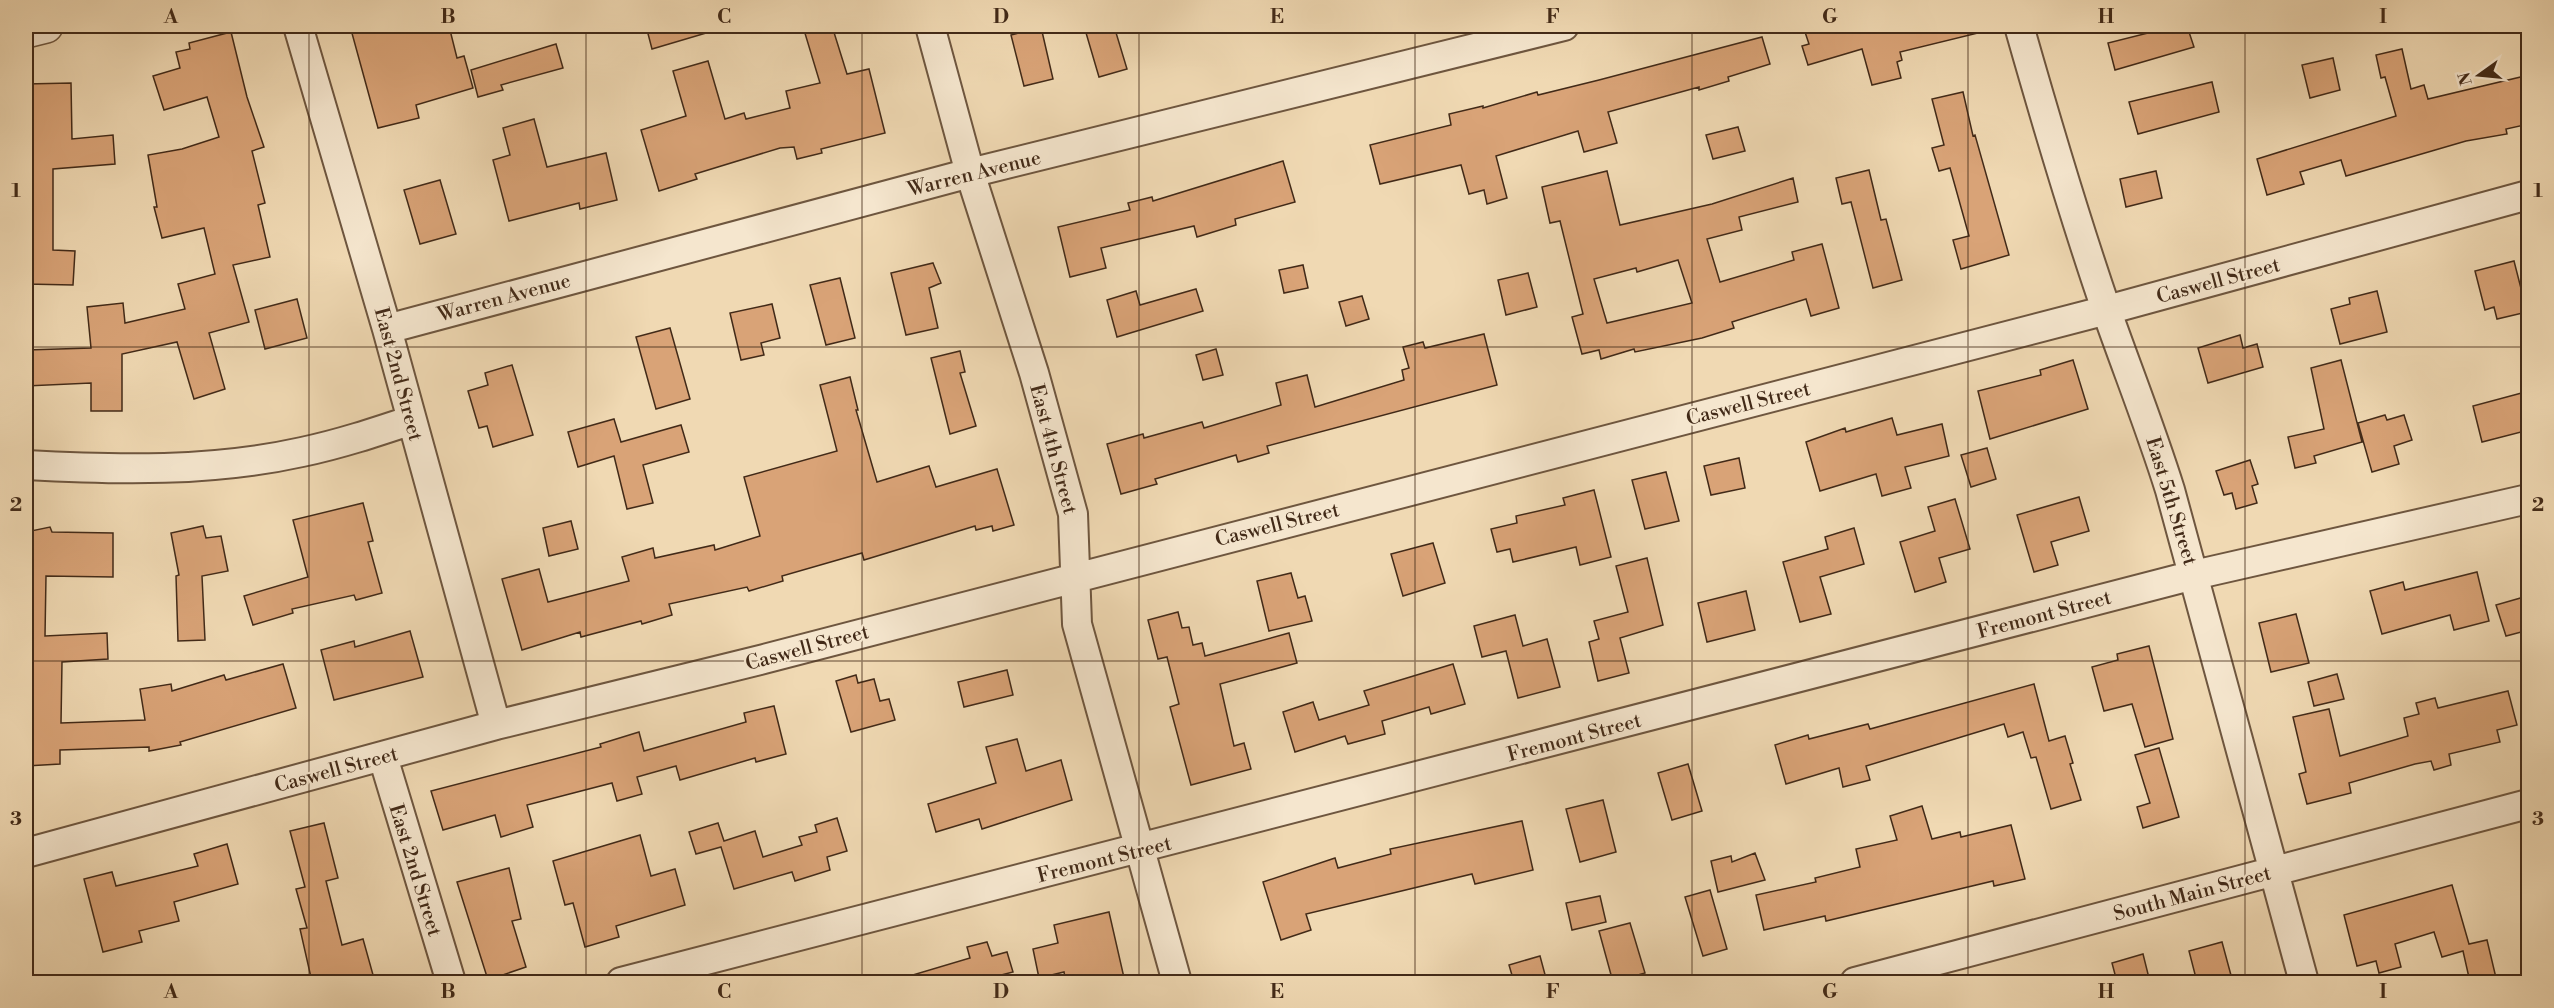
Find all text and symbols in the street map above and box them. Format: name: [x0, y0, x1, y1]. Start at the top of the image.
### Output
text: A: [163, 5, 179, 30]
text: B: [440, 5, 456, 30]
text: C: [717, 5, 731, 30]
text: D: [993, 5, 1009, 30]
text: E: [1270, 5, 1284, 30]
text: F: [1546, 5, 1560, 30]
text: G: [1822, 5, 1838, 30]
text: H: [2098, 5, 2115, 30]
text: I: [2379, 5, 2387, 30]
north arrow: [2449, 45, 2509, 105]
text: N: [2454, 70, 2477, 87]
street label: Warren Avenue: [904, 146, 1044, 203]
text: 1: [11, 179, 21, 204]
text: 1: [2533, 179, 2543, 204]
street label: Caswell Street: [2154, 253, 2283, 310]
street label: Warren Avenue: [434, 269, 574, 328]
street label: East 2nd Street: [368, 305, 427, 444]
street label: Caswell Street: [1684, 377, 1813, 432]
street label: East 4th Street: [1023, 382, 1082, 517]
street label: East 5th Street: [2139, 434, 2202, 569]
text: 2: [10, 493, 22, 518]
text: 2: [2532, 493, 2544, 518]
street label: Caswell Street: [1213, 498, 1342, 553]
street label: Fremont Street: [1975, 586, 2114, 645]
street label: Caswell Street: [743, 620, 872, 677]
street label: Fremont Street: [1505, 709, 1644, 768]
street label: Caswell Street: [272, 742, 401, 799]
street label: East 2nd Street: [383, 801, 447, 940]
text: 3: [10, 807, 22, 832]
text: 3: [2532, 807, 2544, 832]
street label: Fremont Street: [1035, 832, 1174, 889]
street label: South Main Street: [2111, 861, 2274, 928]
text: A: [163, 980, 179, 1005]
text: B: [440, 980, 456, 1005]
text: C: [717, 980, 731, 1005]
text: D: [993, 980, 1009, 1005]
text: E: [1270, 980, 1284, 1005]
text: F: [1546, 980, 1560, 1005]
text: G: [1822, 980, 1838, 1005]
text: H: [2098, 980, 2115, 1005]
text: I: [2379, 980, 2387, 1005]

